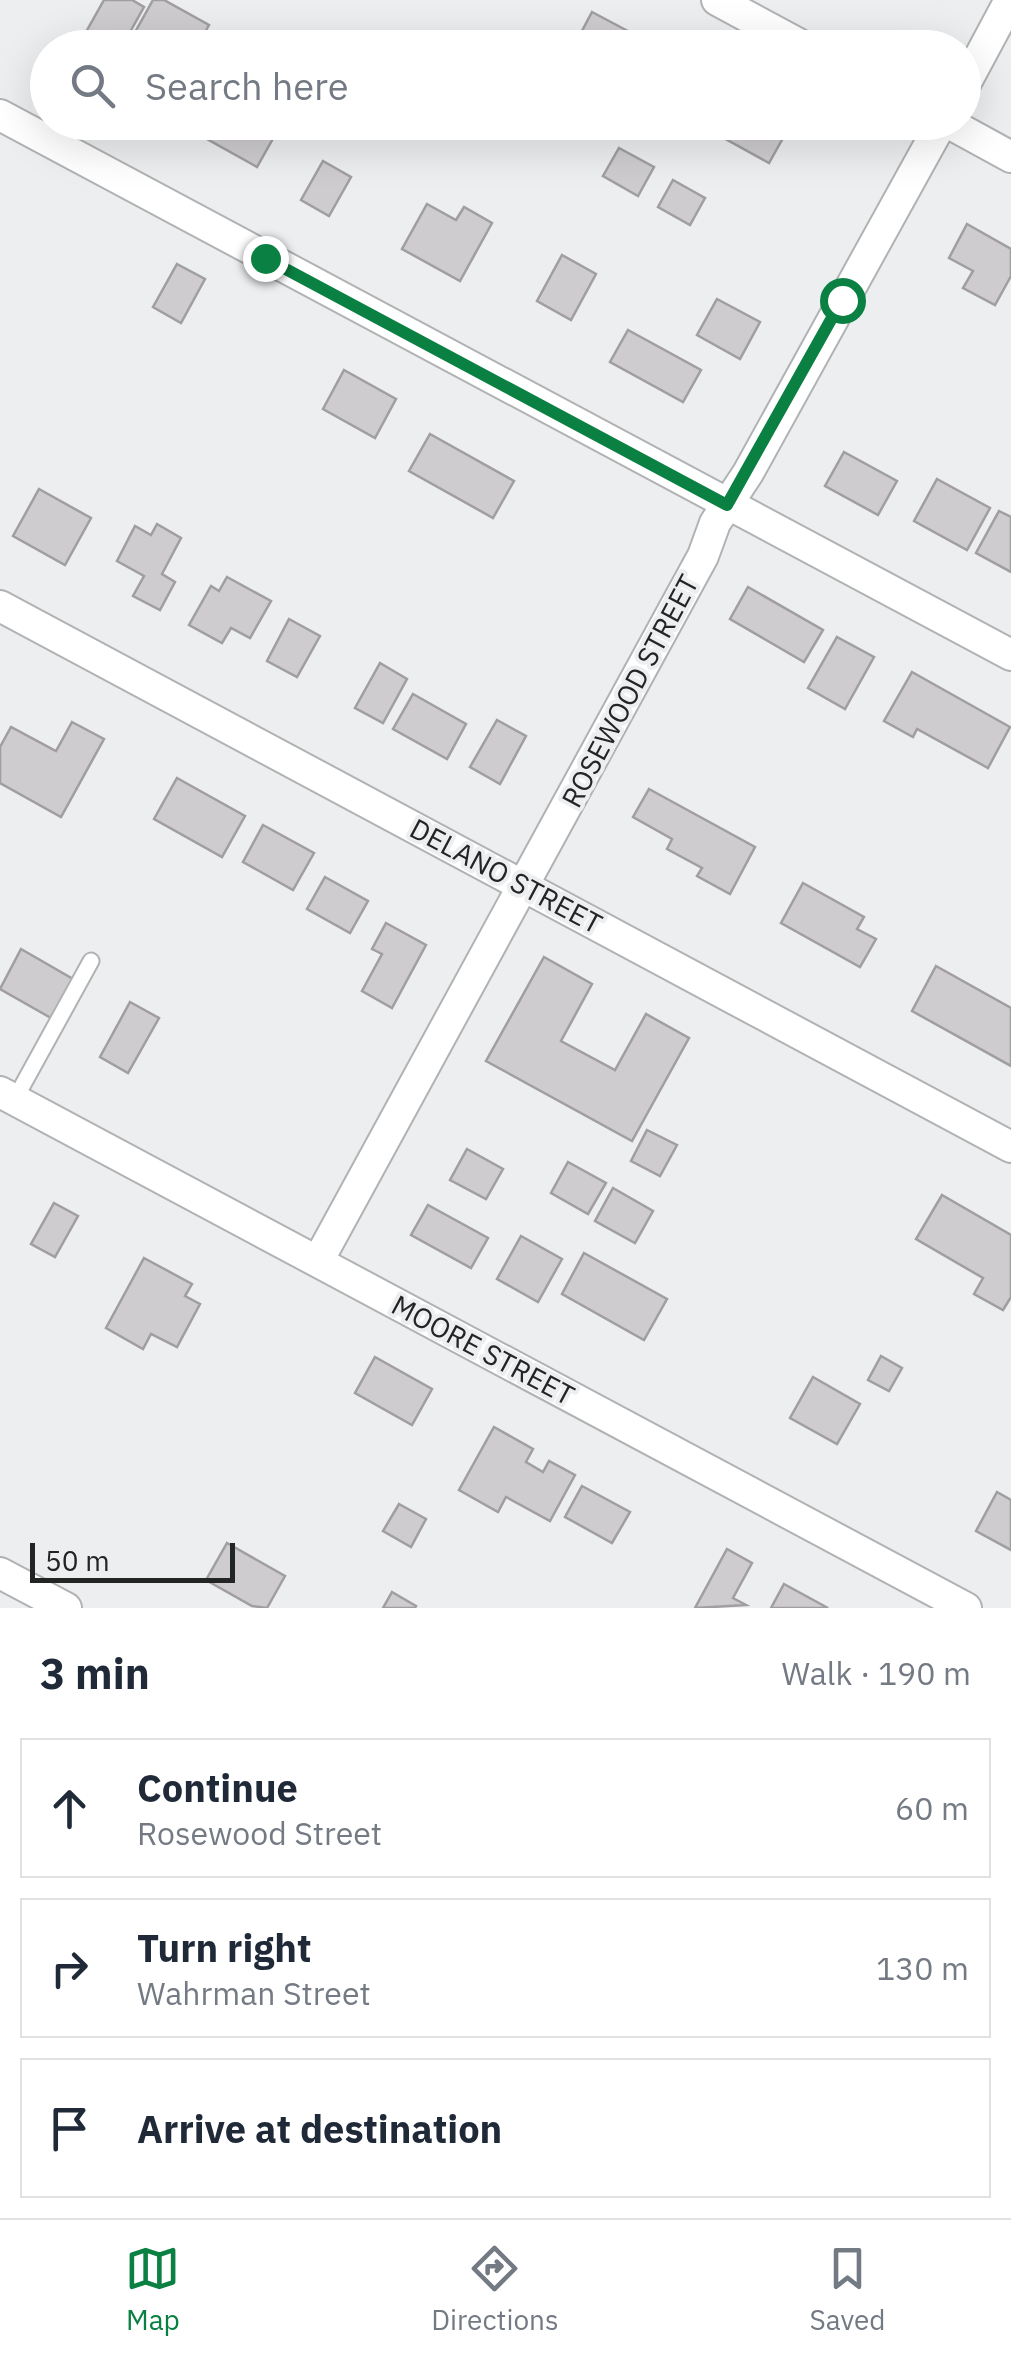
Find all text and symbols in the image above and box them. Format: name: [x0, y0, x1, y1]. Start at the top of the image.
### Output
search box: [30, 30, 981, 140]
icon: search: [65, 58, 120, 113]
text: Search here: [145, 61, 349, 110]
route end: [243, 236, 289, 282]
route start: [820, 278, 866, 324]
street label: ROSEWOOD STREET: [553, 568, 707, 814]
street label: DELANO STREET: [404, 809, 609, 942]
street label: MOORE STREET: [385, 1286, 581, 1413]
scale bar: [30, 1538, 235, 1582]
text: 50 m: [45, 1542, 110, 1579]
text: 3 min: [40, 1646, 150, 1701]
text: Walk · 190 m: [782, 1652, 971, 1694]
text: Continue: [137, 1763, 298, 1812]
icon: ahead: [42, 1781, 97, 1836]
text: 60 m: [895, 1787, 969, 1829]
text: Rosewood Street: [137, 1812, 382, 1854]
text: Turn right: [137, 1923, 312, 1972]
icon: right: [42, 1941, 97, 1996]
text: 130 m: [876, 1947, 969, 1989]
text: Wahrman Street: [137, 1972, 371, 2014]
icon: arrive: [42, 2101, 97, 2156]
text: Arrive at destination: [137, 2104, 502, 2153]
tab: Map: [125, 2241, 180, 2338]
tab: Directions: [431, 2241, 559, 2338]
tab: Saved: [809, 2241, 886, 2338]

